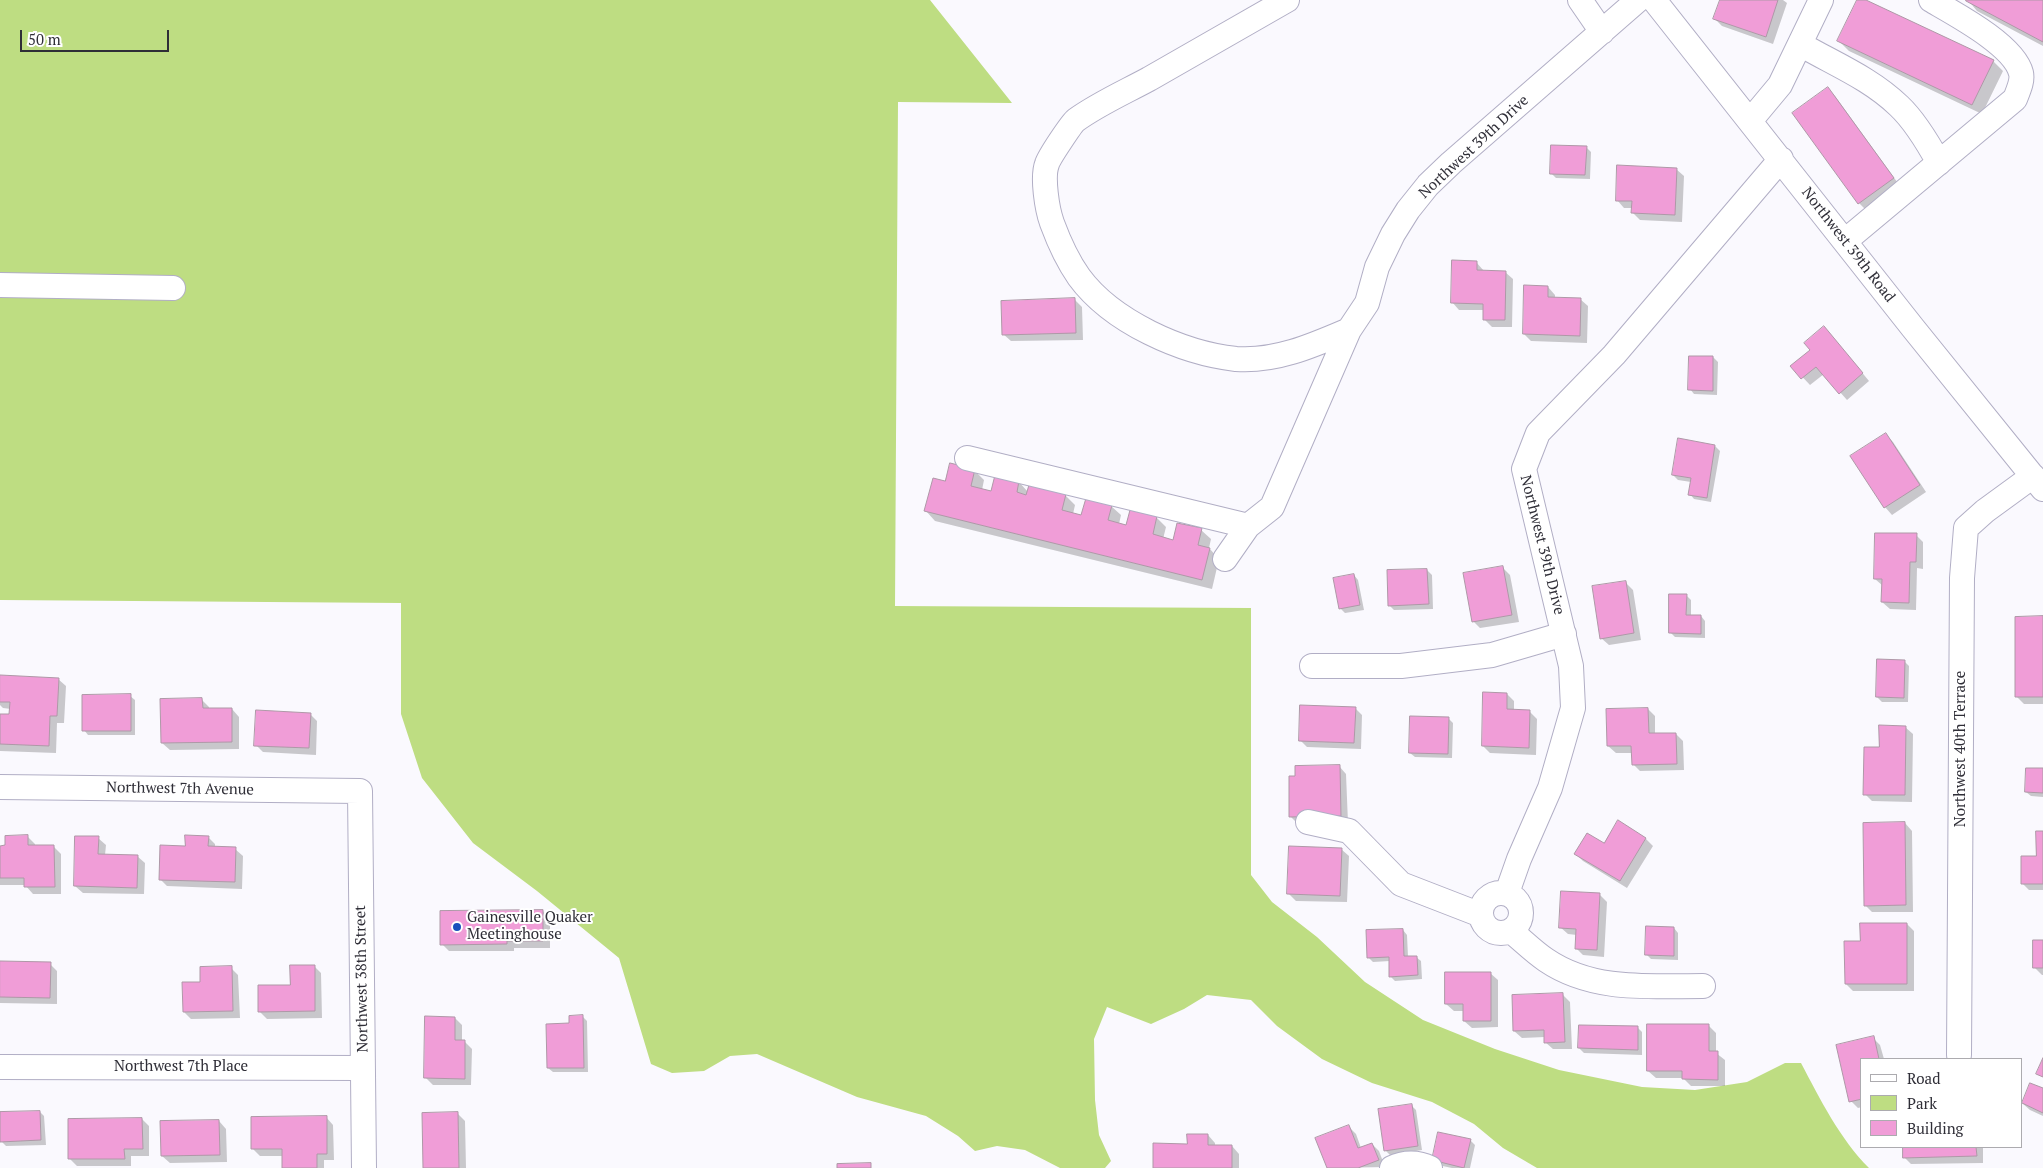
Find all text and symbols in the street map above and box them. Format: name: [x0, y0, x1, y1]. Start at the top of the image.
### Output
scale bar: [22, 20, 171, 52]
text: 50 m: [28, 29, 61, 49]
street label: Northwest 39th Drive: [1416, 92, 1532, 202]
street label: Northwest 39th Road: [1798, 184, 1898, 306]
street label: Northwest 39th Drive: [1516, 473, 1568, 617]
street label: Northwest 40th Terrace: [1952, 671, 1970, 827]
street label: Northwest 7th Avenue: [106, 779, 254, 799]
street label: Northwest 38th Street: [352, 905, 372, 1053]
place label: Gainesville Quaker Meetinghouse: [467, 909, 593, 944]
marker: Gainesville Quaker Meetinghouse: [451, 921, 463, 933]
street label: Northwest 7th Place: [114, 1058, 248, 1076]
legend: [1860, 1058, 2023, 1148]
text: Road: [1907, 1068, 1940, 1088]
text: Park: [1907, 1093, 1937, 1113]
text: Building: [1907, 1118, 1964, 1138]

